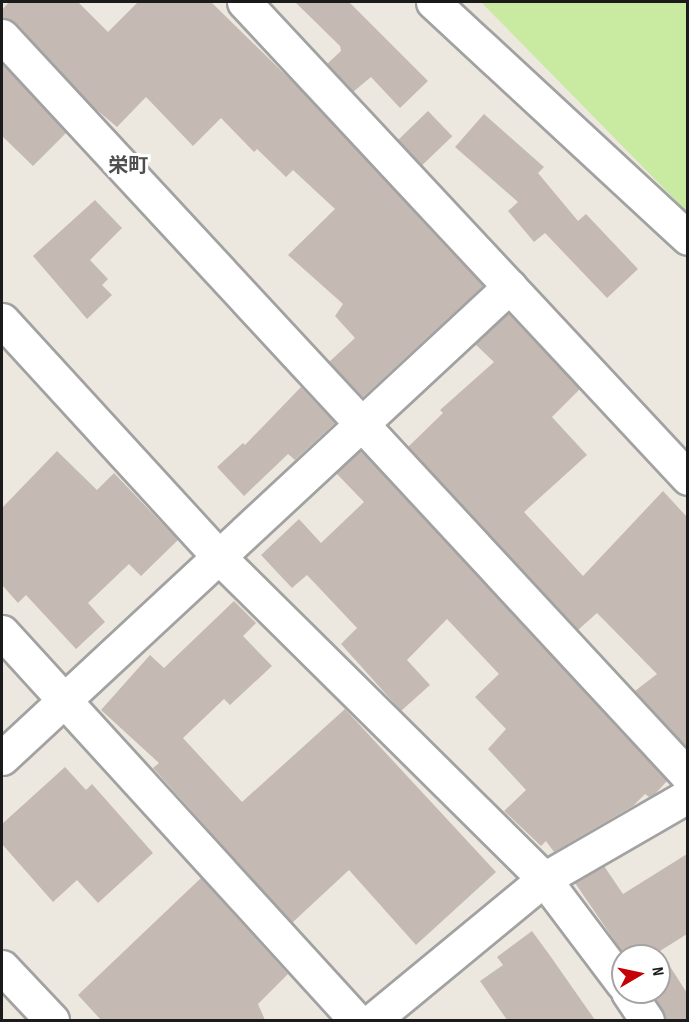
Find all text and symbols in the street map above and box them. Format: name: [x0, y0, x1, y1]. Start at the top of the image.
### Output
district label: 栄町: [108, 154, 148, 178]
north arrow: [611, 944, 671, 1004]
text: N: [647, 966, 667, 977]

